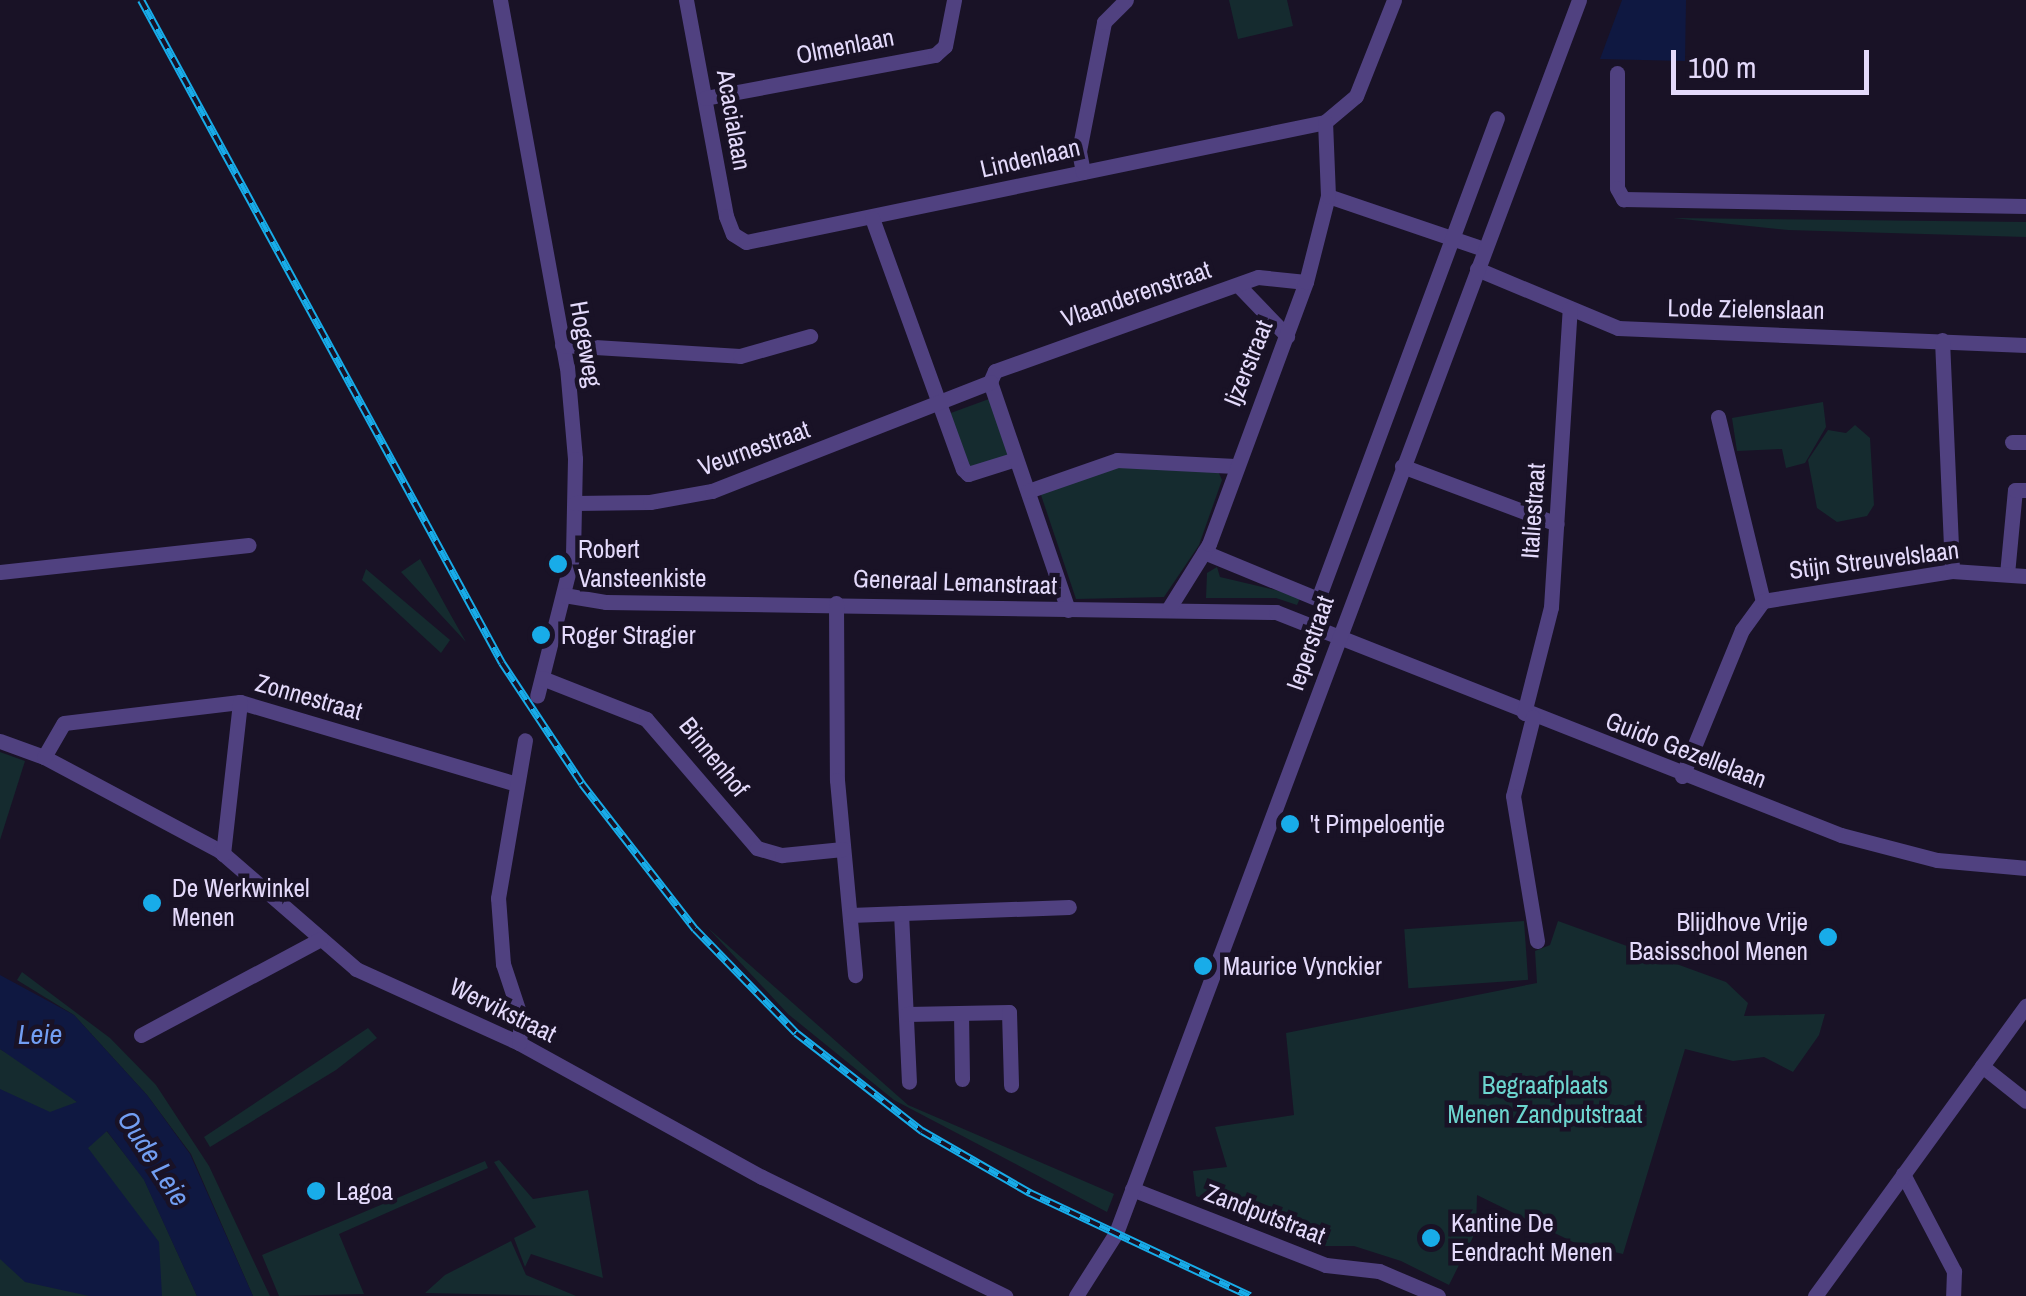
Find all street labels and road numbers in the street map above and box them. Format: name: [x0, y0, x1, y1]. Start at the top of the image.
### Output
street label: Olmenlaan: [793, 22, 897, 70]
street label: Acacialaan: [710, 67, 758, 173]
street label: Lindenlaan: [977, 132, 1083, 184]
street label: Vlaanderenstraat: [1057, 254, 1215, 334]
street label: Lode Zielenslaan: [1667, 293, 1825, 325]
street label: Hogeweg: [564, 299, 608, 389]
street label: Ijzerstraat: [1217, 316, 1279, 410]
street label: Veurnestraat: [694, 414, 814, 482]
street label: Italiestraat: [1515, 462, 1551, 560]
street label: Stijn Streuvelslaan: [1787, 535, 1961, 585]
street label: Generaal Lemanstraat: [853, 563, 1057, 601]
street label: Ieperstraat: [1280, 592, 1340, 694]
street label: Zonnestraat: [252, 668, 366, 726]
street label: Guido Gezellelaan: [1601, 706, 1771, 794]
street label: Binnenhof: [673, 711, 755, 803]
street label: Wervikstraat: [445, 971, 561, 1049]
street label: Zandputstraat: [1201, 1177, 1329, 1251]

